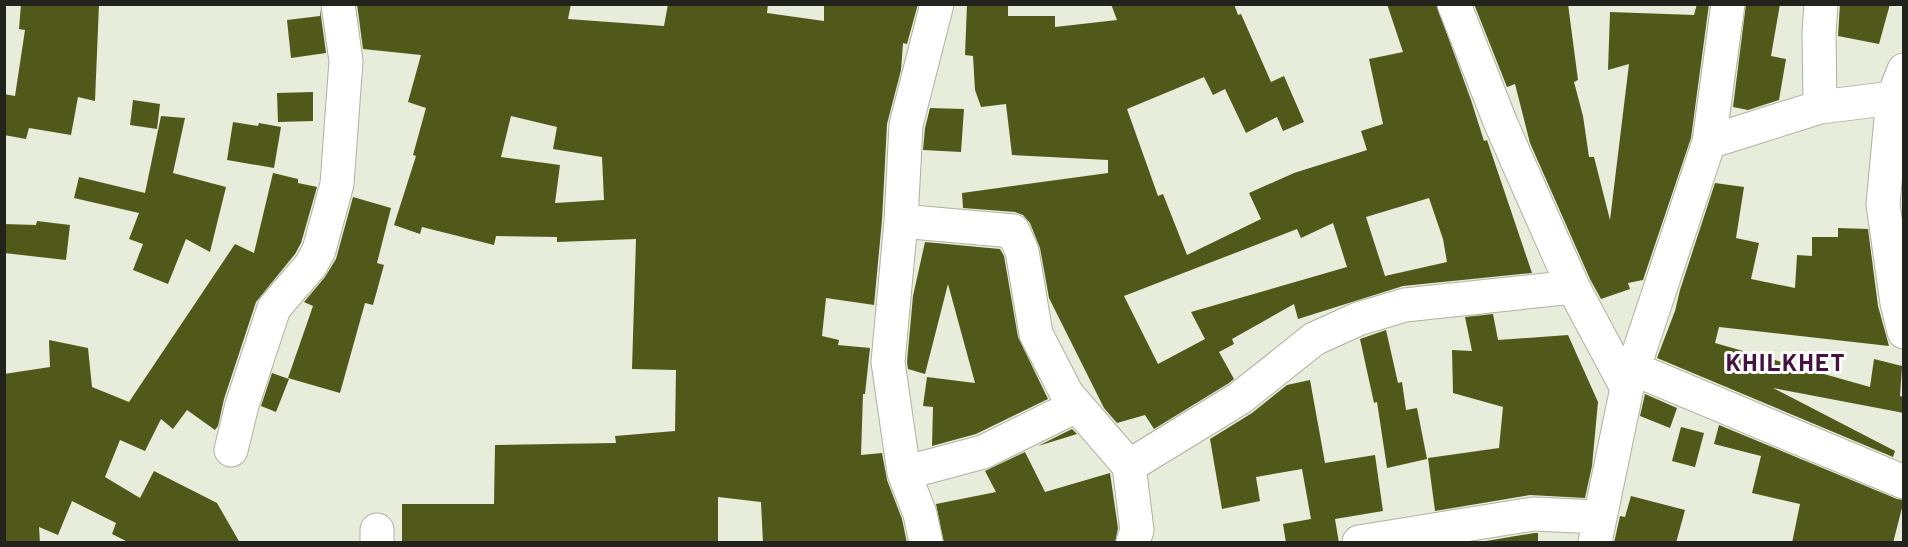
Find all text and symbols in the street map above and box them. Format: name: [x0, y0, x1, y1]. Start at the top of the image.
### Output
district label: KHILKHET: [1726, 347, 1846, 376]

